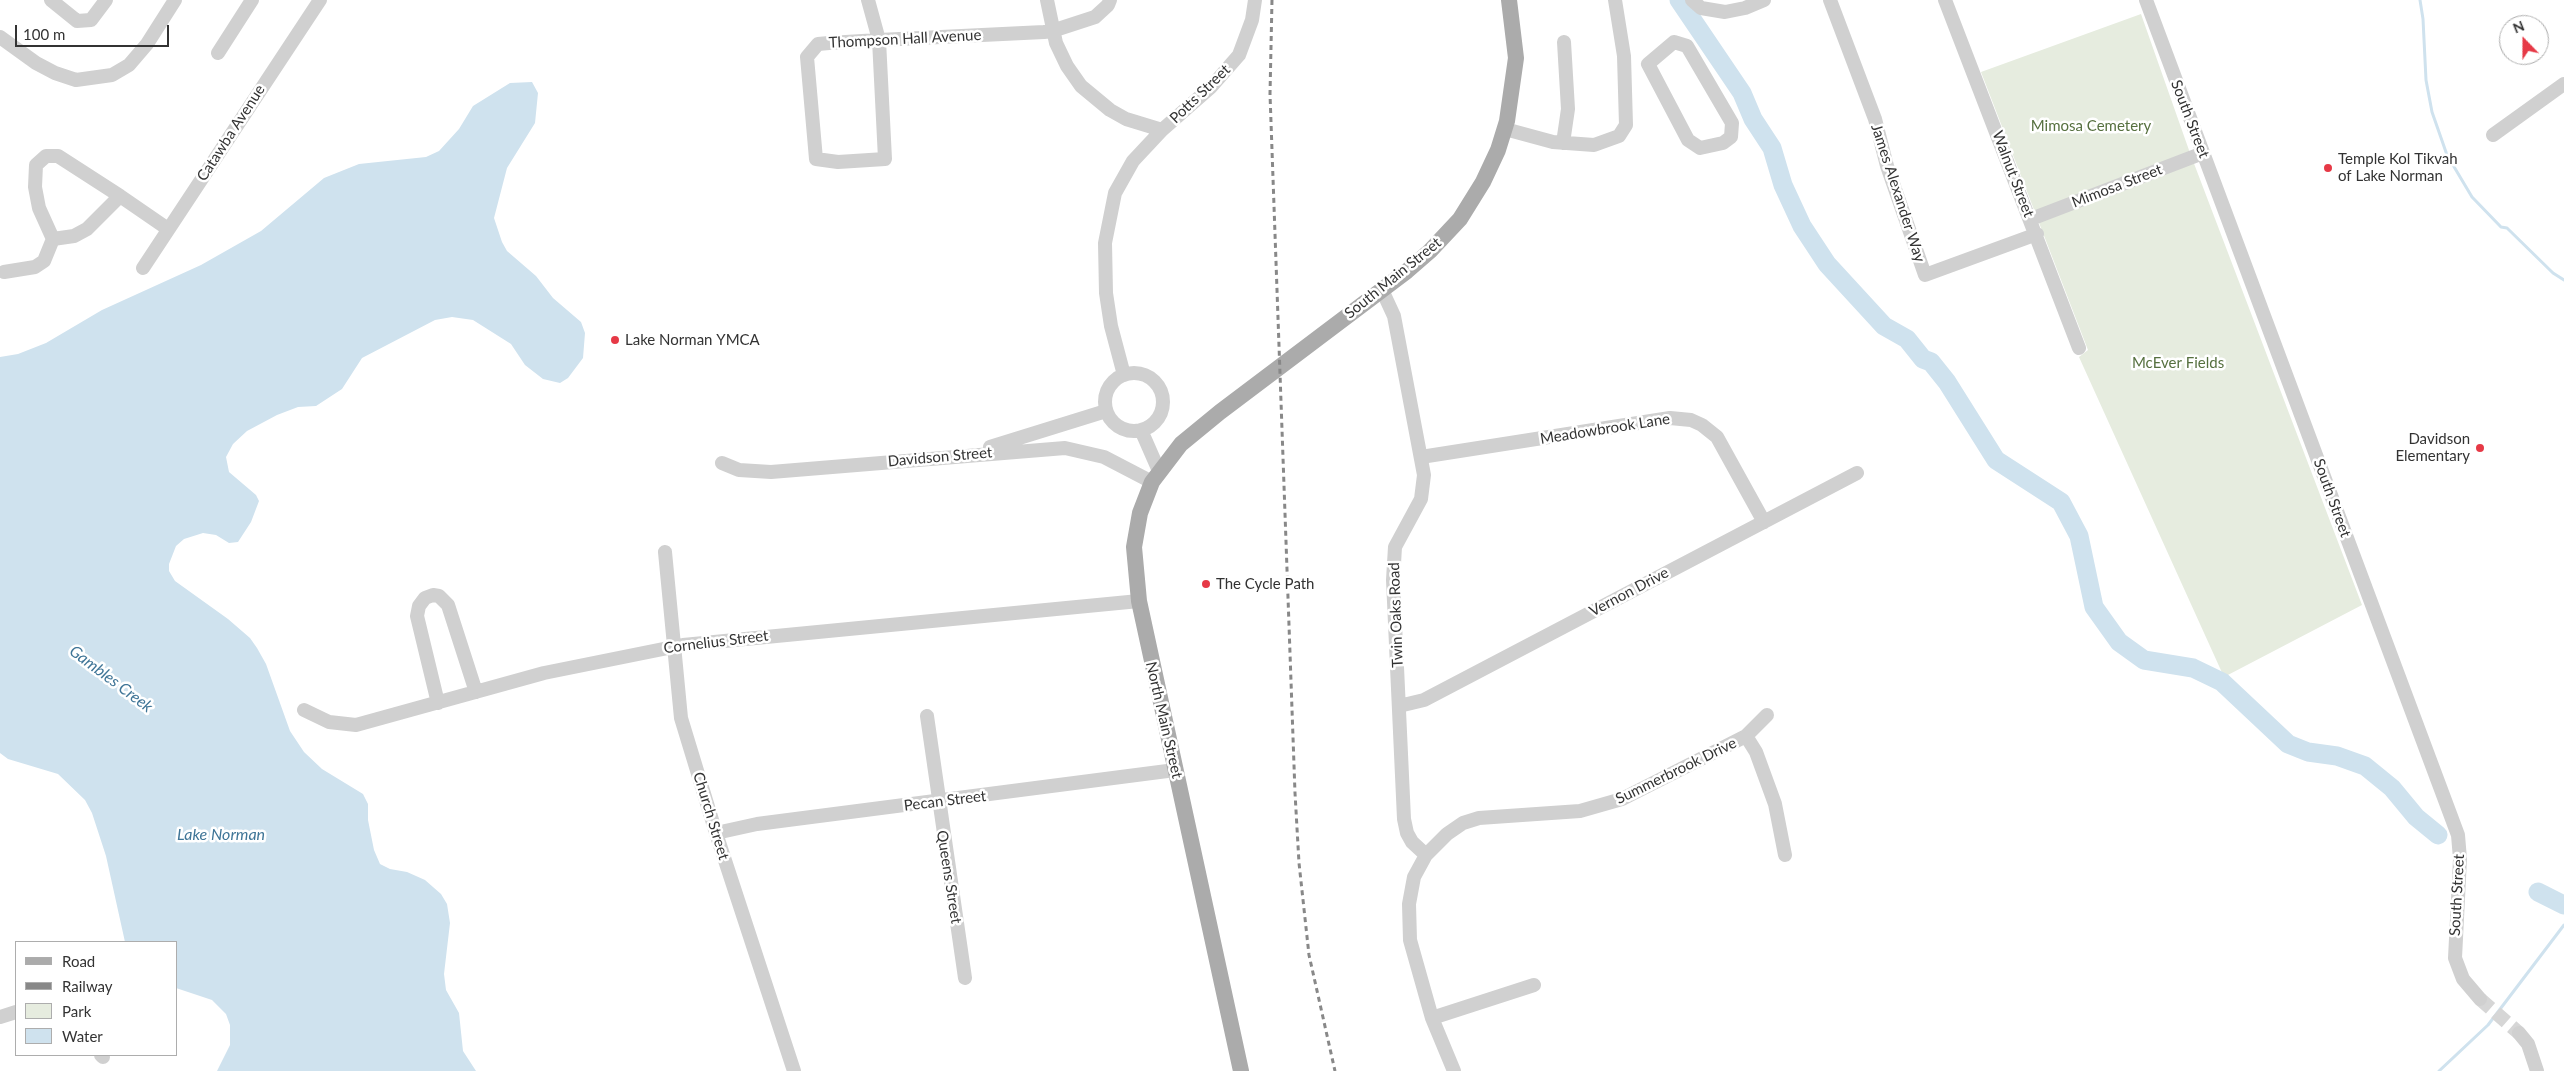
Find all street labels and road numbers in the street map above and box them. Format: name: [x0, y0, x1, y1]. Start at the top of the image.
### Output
street label: Thompson Hall Avenue: [828, 26, 982, 52]
street label: Potts Street: [1166, 61, 1234, 127]
street label: South Street: [2167, 77, 2213, 161]
street label: Catawba Avenue: [193, 81, 269, 185]
street label: James Alexander Way: [1867, 122, 1929, 264]
street label: Walnut Street: [1988, 128, 2038, 220]
street label: Mimosa Street: [2069, 160, 2165, 212]
street label: South Main Street: [1341, 234, 1445, 322]
street label: Meadowbrook Lane: [1539, 410, 1671, 448]
street label: Davidson Street: [887, 443, 993, 471]
street label: South Street: [2310, 456, 2354, 540]
street label: Twin Oaks Road: [1385, 562, 1407, 668]
street label: Vernon Drive: [1586, 564, 1672, 620]
street label: Cornelius Street: [663, 627, 769, 657]
street label: North Main Street: [1142, 660, 1186, 780]
street label: Summerbrook Drive: [1613, 734, 1739, 808]
street label: Church Street: [689, 770, 733, 862]
street label: Pecan Street: [903, 787, 987, 815]
street label: Queens Street: [933, 829, 965, 925]
street label: South Street: [2446, 854, 2468, 936]

